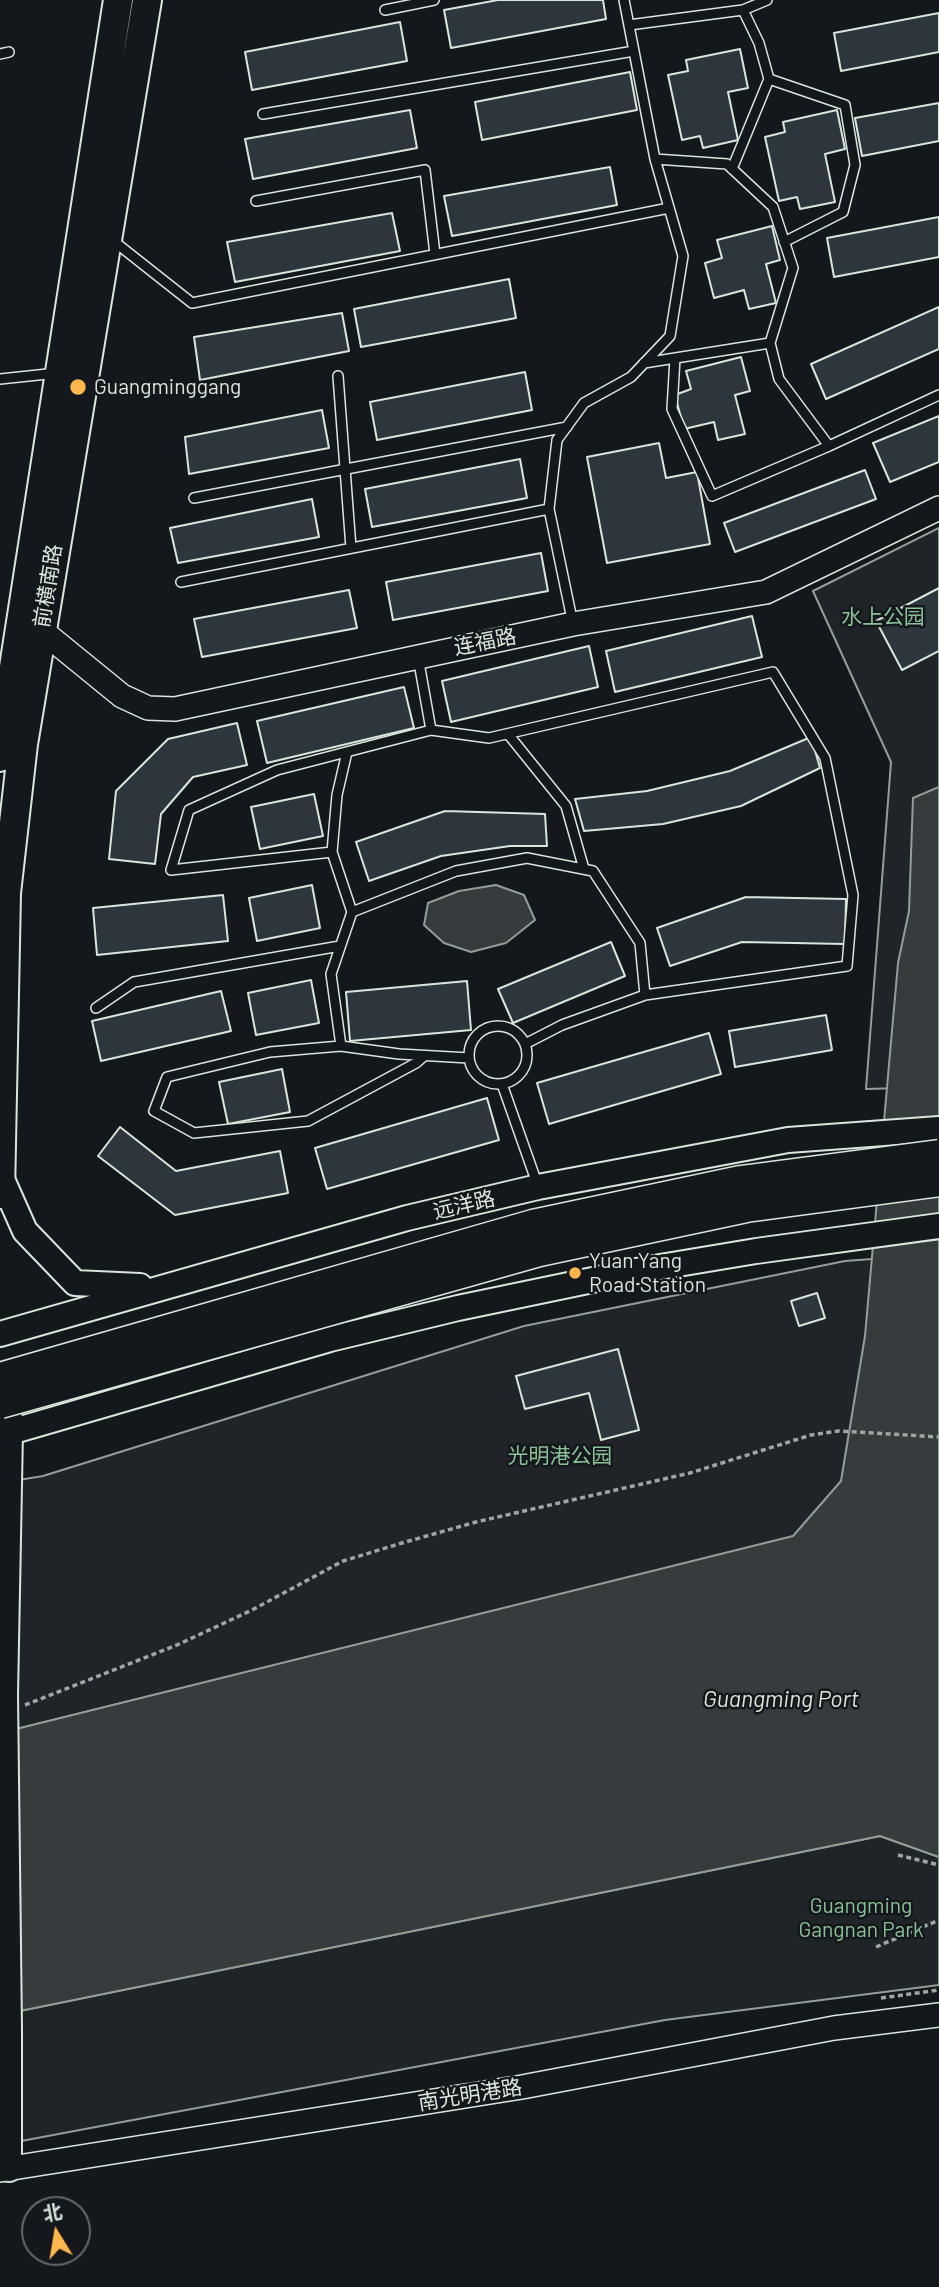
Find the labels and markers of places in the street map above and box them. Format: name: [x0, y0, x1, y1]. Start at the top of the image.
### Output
place label: Guangminggang: [94, 374, 241, 400]
marker: Guangminggang: [68, 377, 88, 397]
place label: Yuan Yang Road Station: [589, 1248, 706, 1298]
marker: Yuan Yang Road Station: [567, 1265, 583, 1281]

